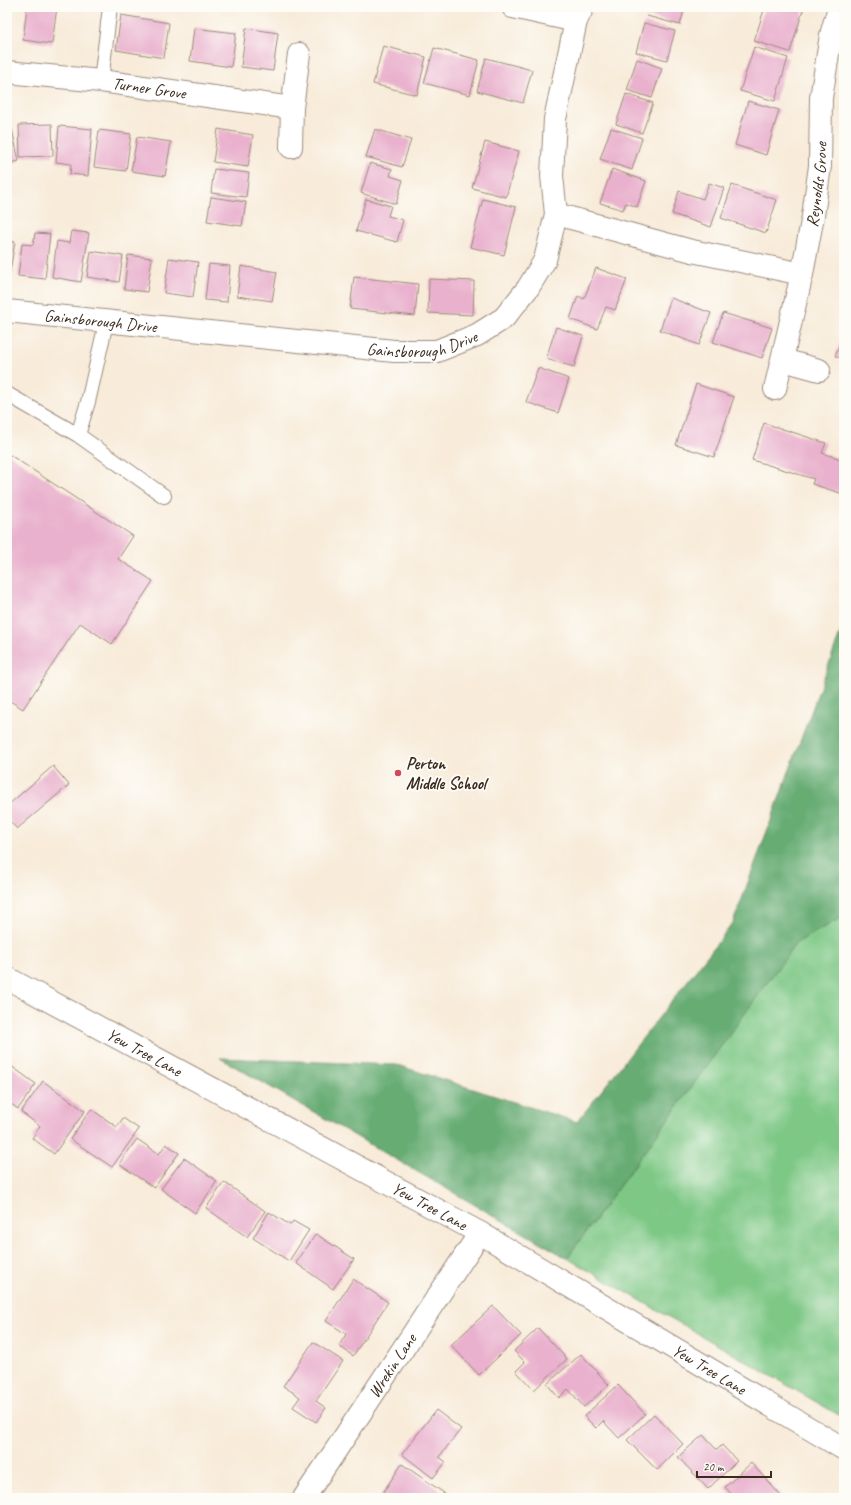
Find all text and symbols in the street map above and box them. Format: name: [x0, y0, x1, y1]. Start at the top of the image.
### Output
street label: Turner Grove: [111, 73, 188, 104]
street label: Reynolds Grove: [801, 140, 831, 229]
street label: Gainsborough Drive: [43, 305, 159, 338]
street label: Gainsborough Drive: [366, 325, 482, 362]
place label: Perton Middle School: [406, 753, 489, 794]
marker: Perton Middle School: [393, 768, 403, 778]
street label: Yew Tree Lane: [103, 1024, 187, 1082]
street label: Yew Tree Lane: [388, 1177, 472, 1236]
street label: Wrekin Lane: [364, 1329, 422, 1402]
street label: Yew Tree Lane: [668, 1340, 751, 1400]
scale bar: [697, 1453, 771, 1479]
text: 20 m: [703, 1459, 725, 1475]

